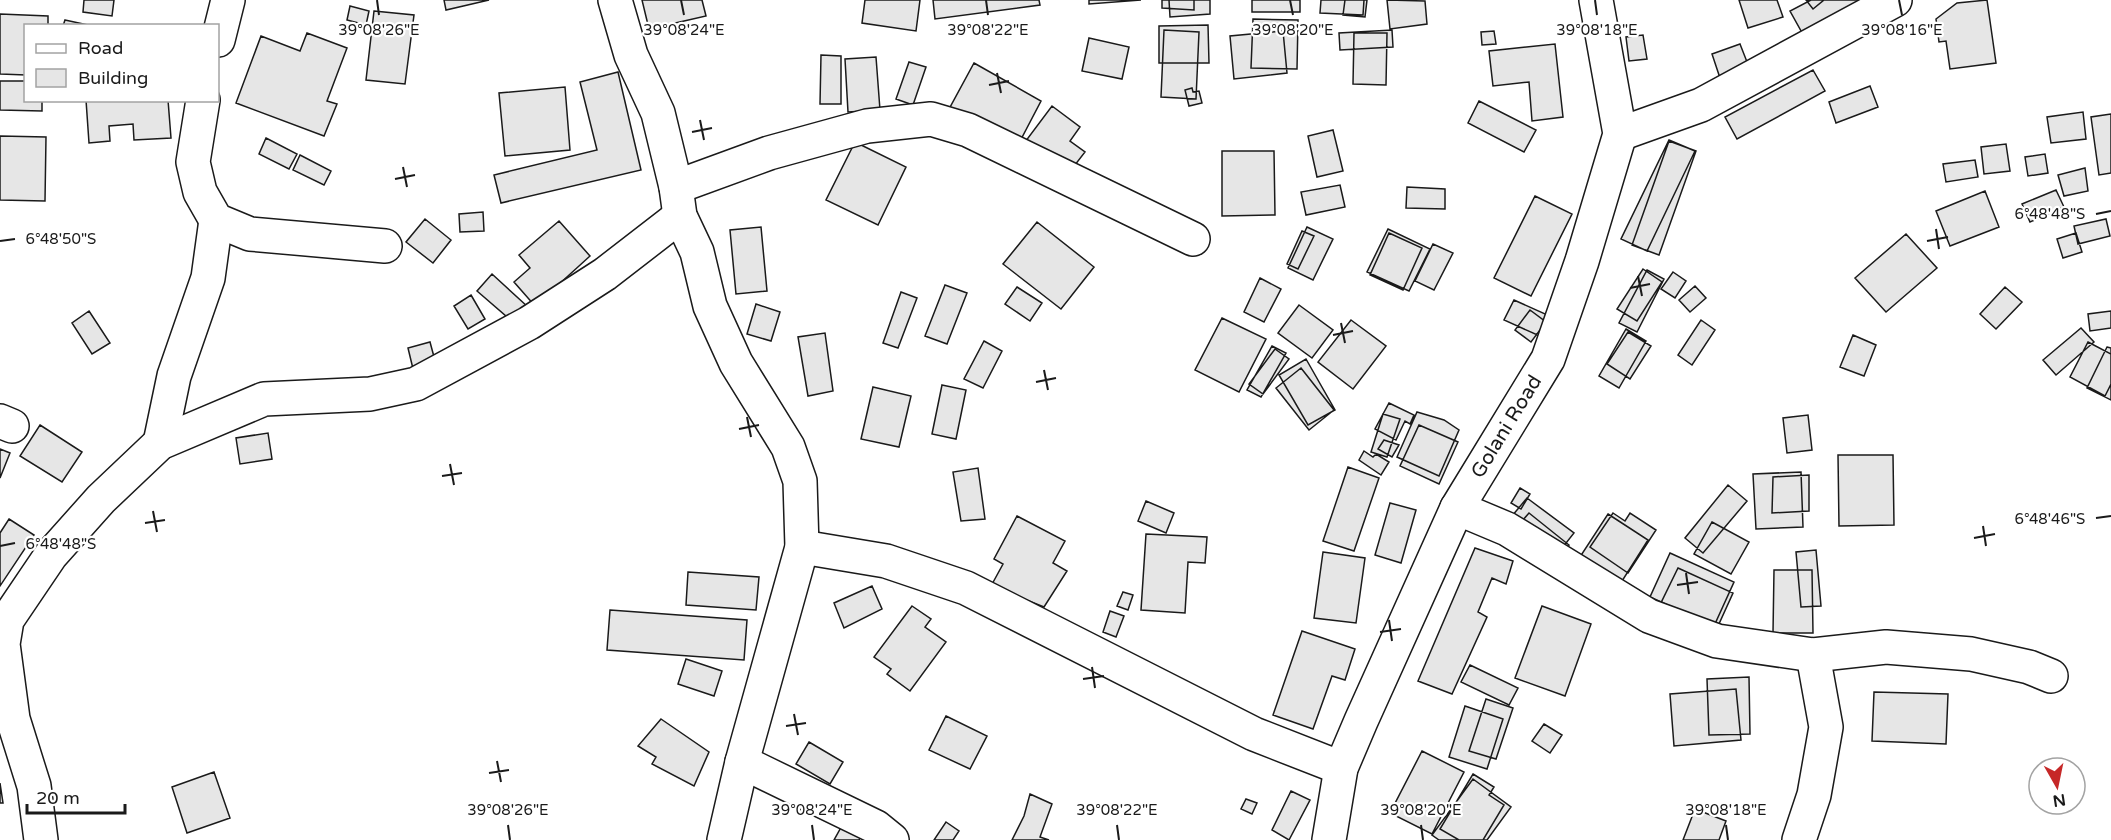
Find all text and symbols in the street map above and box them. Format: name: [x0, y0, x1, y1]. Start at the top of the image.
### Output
text: 39°08'26"E: [338, 21, 420, 39]
text: 39°08'24"E: [643, 21, 725, 39]
text: 39°08'22"E: [947, 21, 1029, 39]
text: 39°08'20"E: [1252, 21, 1334, 39]
text: 39°08'18"E: [1556, 21, 1638, 39]
text: 39°08'16"E: [1861, 21, 1943, 39]
legend: [24, 24, 219, 102]
text: Road: [78, 37, 123, 59]
text: Building: [78, 67, 148, 89]
text: 6°48'48"S: [2015, 205, 2085, 223]
text: 6°48'50"S: [26, 230, 96, 248]
street label: Golani Road: [1466, 371, 1547, 483]
text: 6°48'46"S: [2015, 510, 2085, 528]
text: 6°48'48"S: [26, 535, 96, 553]
north arrow: [2027, 756, 2087, 816]
scale bar: [27, 777, 124, 815]
text: 20 m: [36, 787, 80, 809]
text: N: [2051, 789, 2067, 811]
text: 39°08'26"E: [467, 801, 549, 819]
text: 39°08'24"E: [771, 801, 853, 819]
text: 39°08'22"E: [1076, 801, 1158, 819]
text: 39°08'20"E: [1380, 801, 1462, 819]
text: 39°08'18"E: [1685, 801, 1767, 819]

